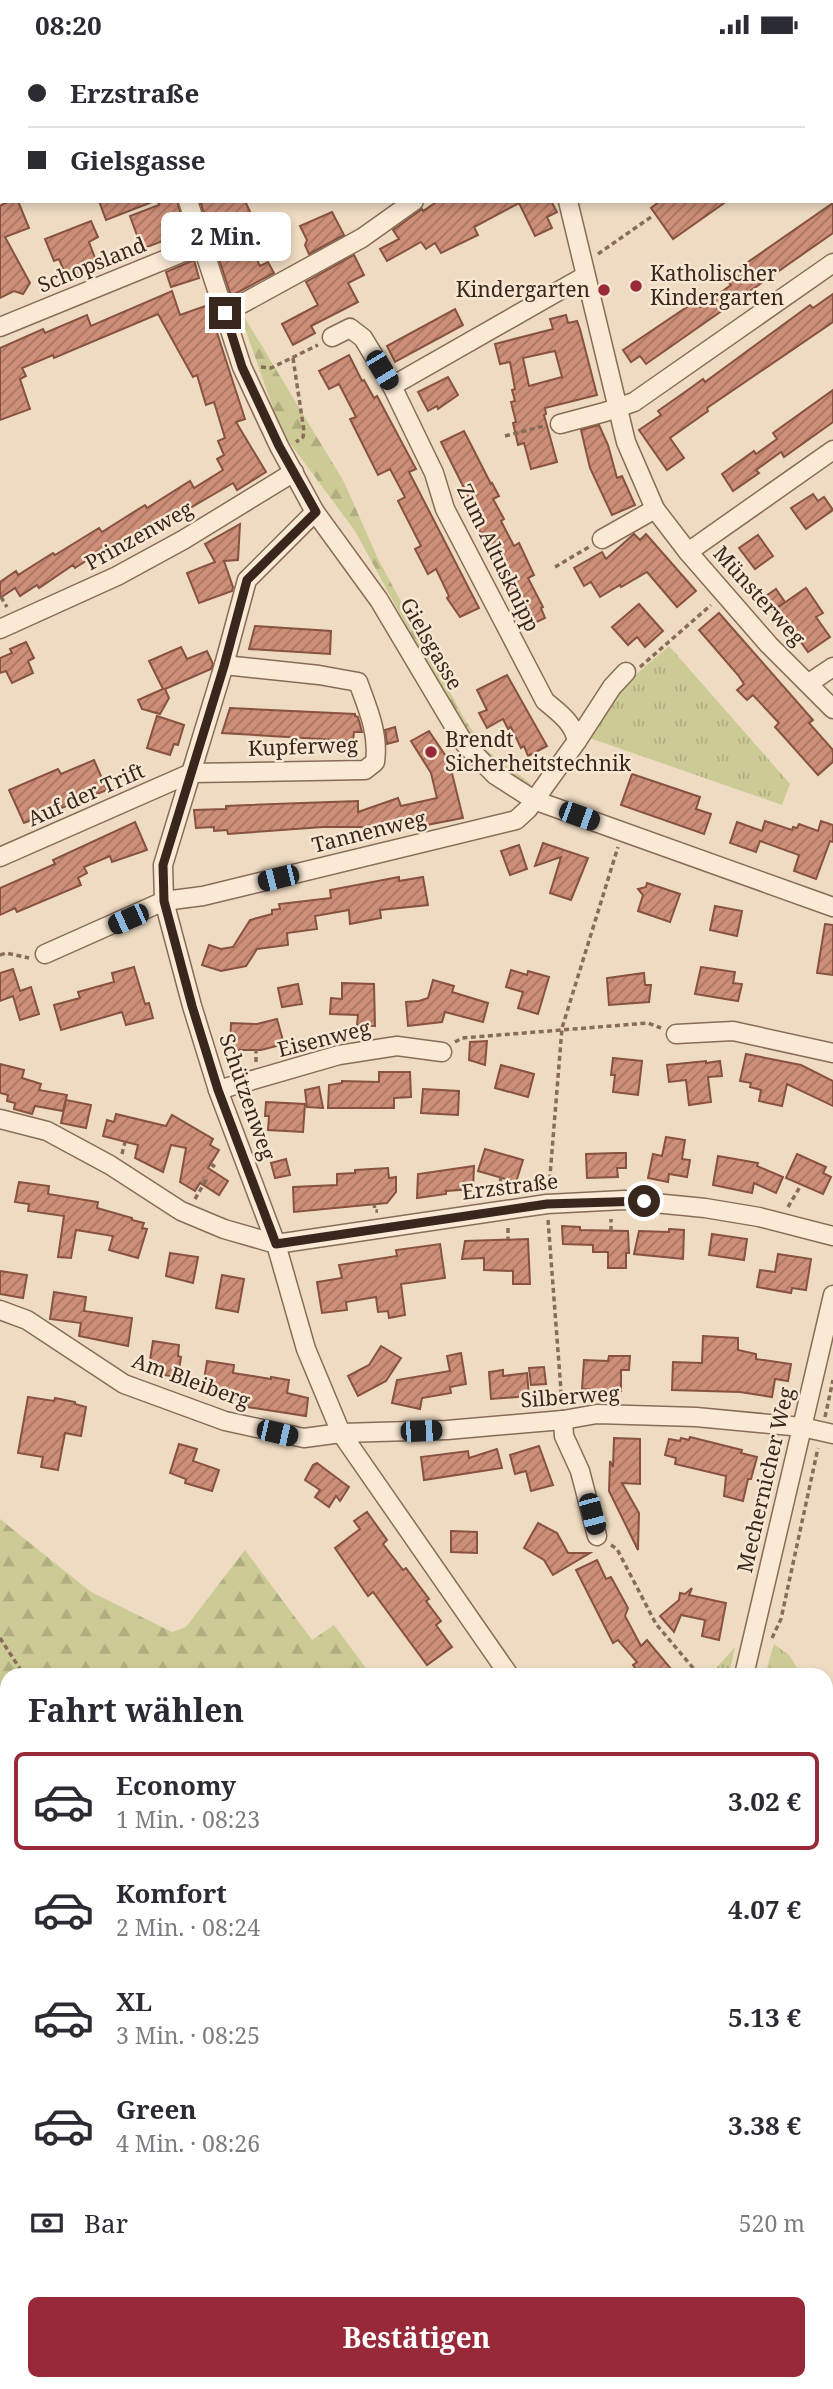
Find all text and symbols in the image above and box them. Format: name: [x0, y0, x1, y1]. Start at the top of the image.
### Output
text: 08:20: [35, 7, 102, 43]
text: Erzstraße: [70, 75, 199, 111]
text: Gielsgasse: [70, 142, 206, 178]
callout: 2 Min.: [160, 211, 290, 261]
text: 2 Min.: [190, 220, 262, 252]
street label: Schopsland: [33, 230, 150, 298]
place label: Katholischer Kindergarten: [650, 259, 784, 311]
place label: Kindergarten: [456, 275, 590, 303]
marker: Katholischer Kindergarten: [628, 278, 644, 294]
marker: Kindergarten: [596, 282, 612, 298]
route end: [209, 297, 241, 329]
car: [363, 347, 402, 393]
street label: Zum Altusknipp: [451, 479, 547, 636]
street label: Prinzenweg: [80, 494, 198, 576]
street label: Münsterweg: [707, 539, 813, 652]
street label: Gielsgasse: [394, 592, 470, 695]
place label: Brendt Sicherheitstechnik: [445, 725, 632, 777]
street label: Kupferweg: [247, 730, 359, 762]
marker: Brendt Sicherheitstechnik: [423, 744, 439, 760]
street label: Auf der Trift: [23, 756, 148, 832]
car: [556, 799, 603, 833]
street label: Tannenweg: [309, 803, 429, 859]
car: [256, 863, 301, 893]
car: [105, 901, 152, 937]
street label: Eisenweg: [274, 1013, 374, 1063]
street label: Schützenweg: [213, 1030, 283, 1164]
street label: Erzstraße: [460, 1166, 560, 1206]
route start: [628, 1185, 660, 1217]
street label: Am Bleiberg: [128, 1346, 255, 1415]
street label: Silberweg: [519, 1379, 621, 1413]
street label: Mechernicher Weg: [730, 1384, 800, 1575]
car: [255, 1418, 300, 1448]
car: [400, 1420, 443, 1442]
car: [577, 1491, 608, 1537]
text: Fahrt wählen: [28, 1688, 244, 1731]
text: Economy: [116, 1767, 236, 1803]
icon: car: [32, 1770, 95, 1833]
text: 3.02 €: [728, 1783, 801, 1819]
text: 1 Min. · 08:23: [116, 1803, 260, 1835]
text: Komfort: [116, 1875, 227, 1911]
icon: car: [32, 1878, 95, 1941]
text: 4.07 €: [728, 1891, 801, 1927]
text: 2 Min. · 08:24: [116, 1911, 260, 1943]
text: XL: [116, 1983, 152, 2019]
icon: car: [32, 1986, 95, 2049]
text: 5.13 €: [728, 1999, 801, 2035]
text: 3 Min. · 08:25: [116, 2019, 260, 2051]
text: Green: [116, 2091, 197, 2127]
icon: car: [32, 2094, 95, 2157]
text: 3.38 €: [728, 2107, 801, 2143]
text: 4 Min. · 08:26: [116, 2127, 260, 2159]
icon: cash: [28, 2204, 66, 2242]
text: Bar: [84, 2205, 128, 2241]
text: 520 m: [739, 2207, 805, 2239]
button: Bestätigen: [28, 2297, 805, 2377]

